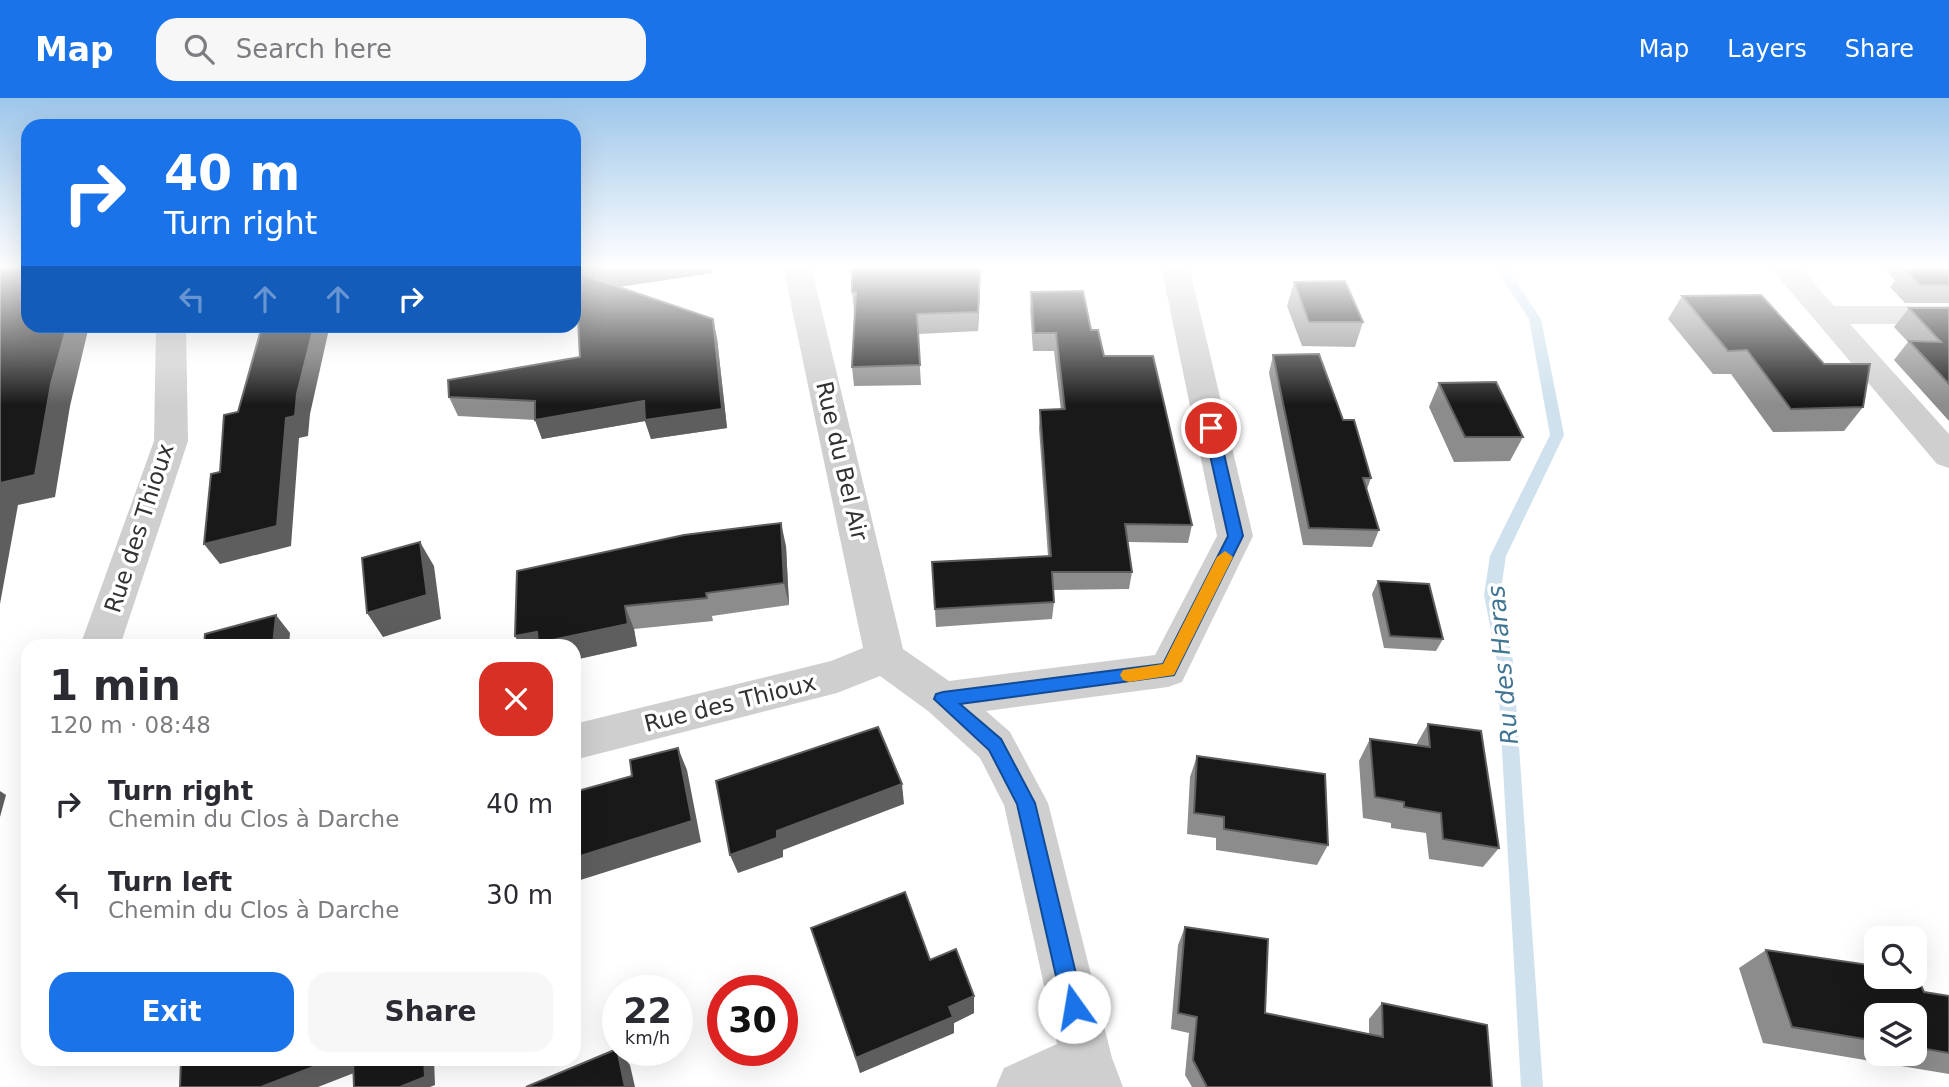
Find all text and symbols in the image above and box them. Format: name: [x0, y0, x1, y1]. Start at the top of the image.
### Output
search box: [156, 18, 646, 81]
text: Map: [35, 30, 114, 69]
icon: search: [180, 30, 218, 68]
text: Search here: [236, 34, 392, 64]
text: Map: [1639, 35, 1689, 63]
text: Layers: [1727, 35, 1807, 63]
text: Share: [1845, 35, 1914, 63]
text: 40 m: [164, 145, 300, 202]
icon: right: [49, 147, 140, 238]
text: Turn right: [164, 204, 317, 242]
icon: left: [173, 280, 211, 318]
icon: ahead: [246, 280, 284, 318]
icon: ahead: [319, 280, 357, 318]
icon: right: [392, 280, 430, 318]
street label: Rue du Bel Air: [811, 379, 873, 544]
pin: [1181, 398, 1241, 458]
icon: arrive: [1192, 409, 1230, 447]
street label: Rue des Thioux: [99, 440, 179, 616]
water label: Ru des Haras: [1482, 584, 1524, 746]
text: 1 min: [49, 661, 181, 710]
button: close: [479, 662, 553, 736]
street label: Rue des Thioux: [641, 669, 819, 737]
text: 120 m · 08:48: [49, 712, 211, 738]
text: Turn right: [108, 776, 253, 806]
icon: right: [49, 785, 87, 823]
text: 40 m: [486, 789, 553, 819]
text: Chemin du Clos à Darche: [108, 806, 399, 832]
text: Turn left: [108, 867, 232, 897]
icon: left: [49, 876, 87, 914]
text: 30 m: [486, 880, 553, 910]
text: Chemin du Clos à Darche: [108, 897, 399, 923]
map controls: [1864, 926, 1927, 1066]
button: search: [1864, 926, 1927, 989]
position arrow: [1037, 970, 1111, 1044]
button: Exit: [49, 972, 294, 1052]
button: Share: [308, 972, 553, 1052]
speed limit sign: 30: [707, 975, 798, 1066]
text: 22: [623, 991, 672, 1031]
button: layers: [1864, 1003, 1927, 1066]
text: km/h: [625, 1027, 670, 1048]

